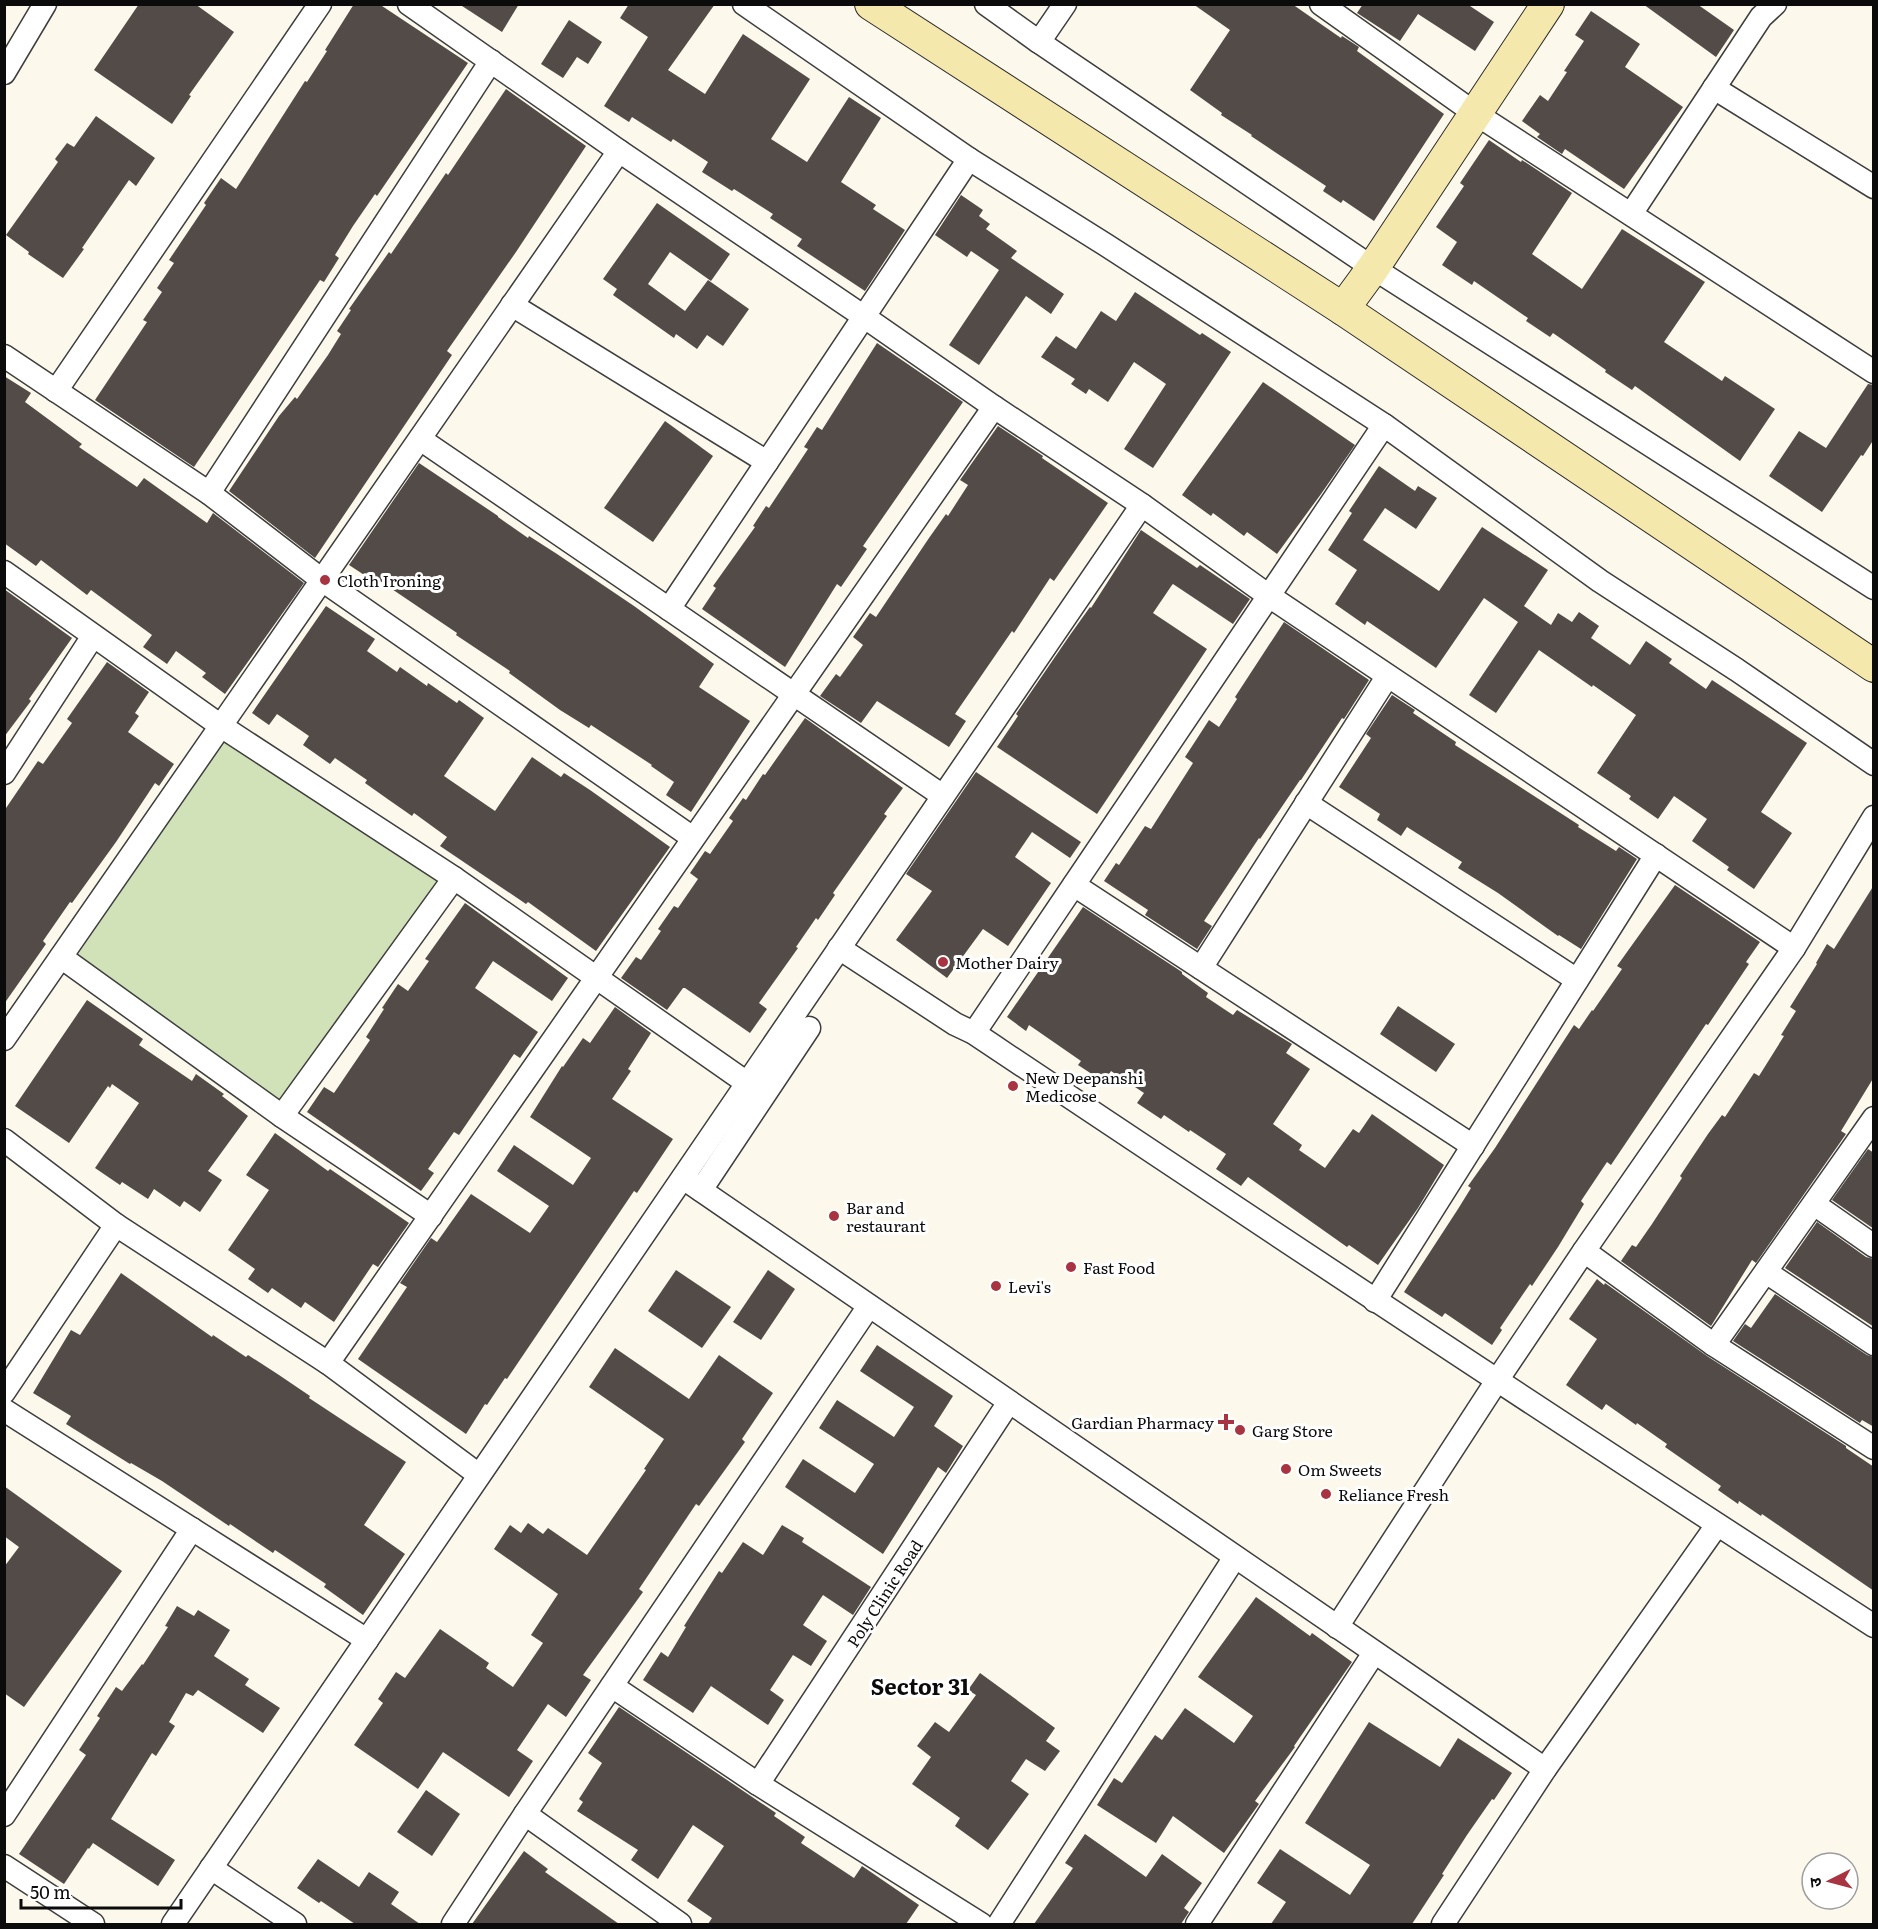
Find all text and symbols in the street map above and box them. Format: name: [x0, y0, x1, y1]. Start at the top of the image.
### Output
place label: Cloth Ironing: [337, 568, 441, 592]
marker: Cloth Ironing: [318, 573, 332, 587]
place label: Mother Dairy: [955, 950, 1059, 974]
marker: Mother Dairy: [936, 955, 950, 969]
place label: New Deepanshi Medicose: [1025, 1065, 1143, 1107]
marker: New Deepanshi Medicose: [1006, 1079, 1020, 1093]
place label: Bar and restaurant: [846, 1195, 926, 1237]
marker: Bar and restaurant: [827, 1209, 841, 1223]
place label: Fast Food: [1083, 1255, 1155, 1279]
marker: Fast Food: [1064, 1260, 1078, 1274]
place label: Levi's: [1008, 1274, 1051, 1298]
marker: Levi's: [989, 1279, 1003, 1293]
place label: Gardian Pharmacy: [1071, 1410, 1215, 1434]
marker: Gardian Pharmacy: [1219, 1415, 1233, 1429]
place label: Garg Store: [1252, 1418, 1333, 1442]
marker: Garg Store: [1233, 1423, 1247, 1437]
place label: Om Sweets: [1298, 1457, 1382, 1481]
marker: Om Sweets: [1279, 1462, 1293, 1476]
place label: Reliance Fresh: [1338, 1482, 1449, 1506]
marker: Reliance Fresh: [1319, 1487, 1333, 1501]
street label: Poly Clinic Road: [840, 1534, 928, 1651]
district label: Sector 31: [871, 1669, 969, 1702]
north arrow: [1800, 1851, 1860, 1911]
scale bar: [21, 1872, 182, 1910]
text: उ: [1802, 1876, 1827, 1889]
text: 50 m: [30, 1878, 71, 1905]

